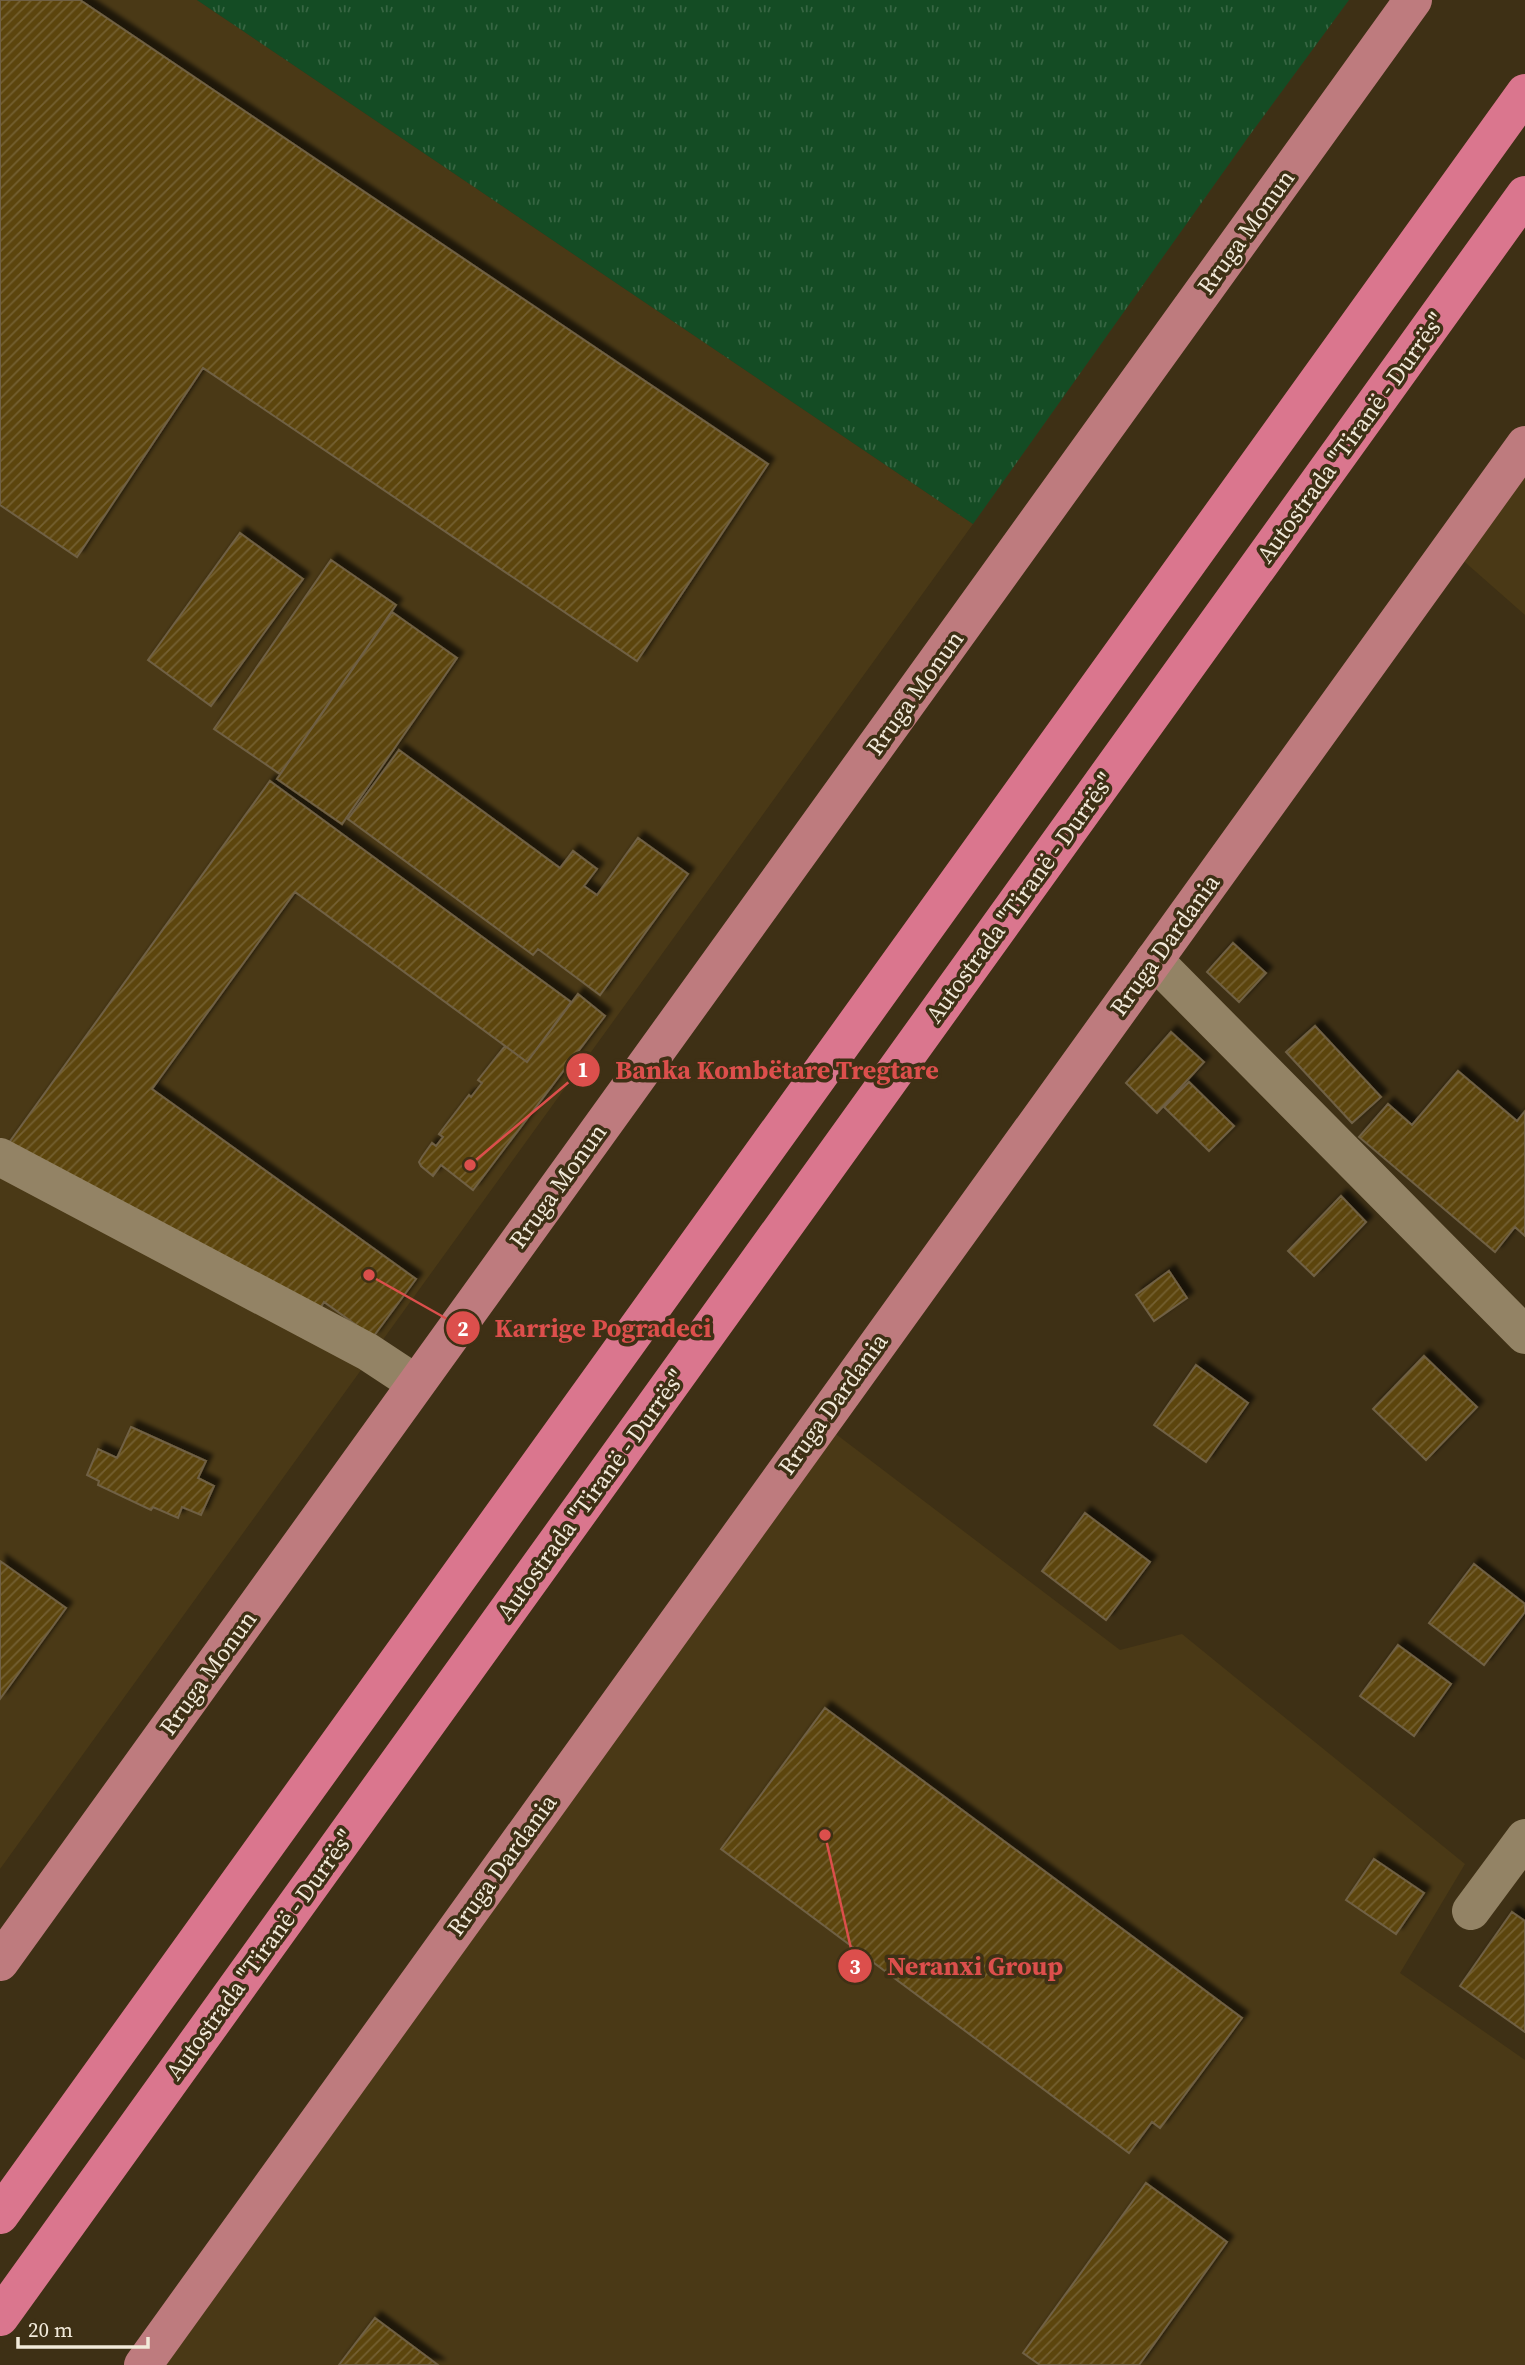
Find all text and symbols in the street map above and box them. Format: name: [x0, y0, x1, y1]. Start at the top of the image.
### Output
street label: Rruga Monun: [1189, 163, 1302, 301]
street label: Autostrada "Tiranë - Durrës": [1248, 306, 1453, 570]
street label: Rruga Monun: [858, 624, 971, 762]
street label: Autostrada "Tiranë - Durrës": [917, 766, 1122, 1030]
street label: Rruga Dardania: [1102, 867, 1228, 1022]
callout: Banka Kombëtare Tregtare: [566, 1046, 953, 1093]
text: Banka Kombëtare Tregtare: [615, 1052, 939, 1088]
text: 1: [577, 1055, 589, 1084]
street label: Rruga Monun: [501, 1117, 614, 1255]
callout: Karrige Pogradeci: [445, 1305, 725, 1352]
text: Karrige Pogradeci: [495, 1310, 711, 1346]
text: 2: [457, 1314, 469, 1343]
street label: Rruga Dardania: [770, 1326, 896, 1481]
street label: Autostrada "Tiranë - Durrës": [488, 1363, 693, 1627]
street label: Rruga Monun: [151, 1604, 264, 1742]
street label: Rruga Dardania: [439, 1787, 565, 1942]
street label: Autostrada "Tiranë - Durrës": [157, 1823, 362, 2087]
callout: Neranxi Group: [838, 1943, 1077, 1990]
text: Neranxi Group: [887, 1948, 1063, 1984]
text: 3: [849, 1952, 861, 1981]
scale bar: [18, 2306, 147, 2350]
text: 20 m: [28, 2315, 73, 2344]

